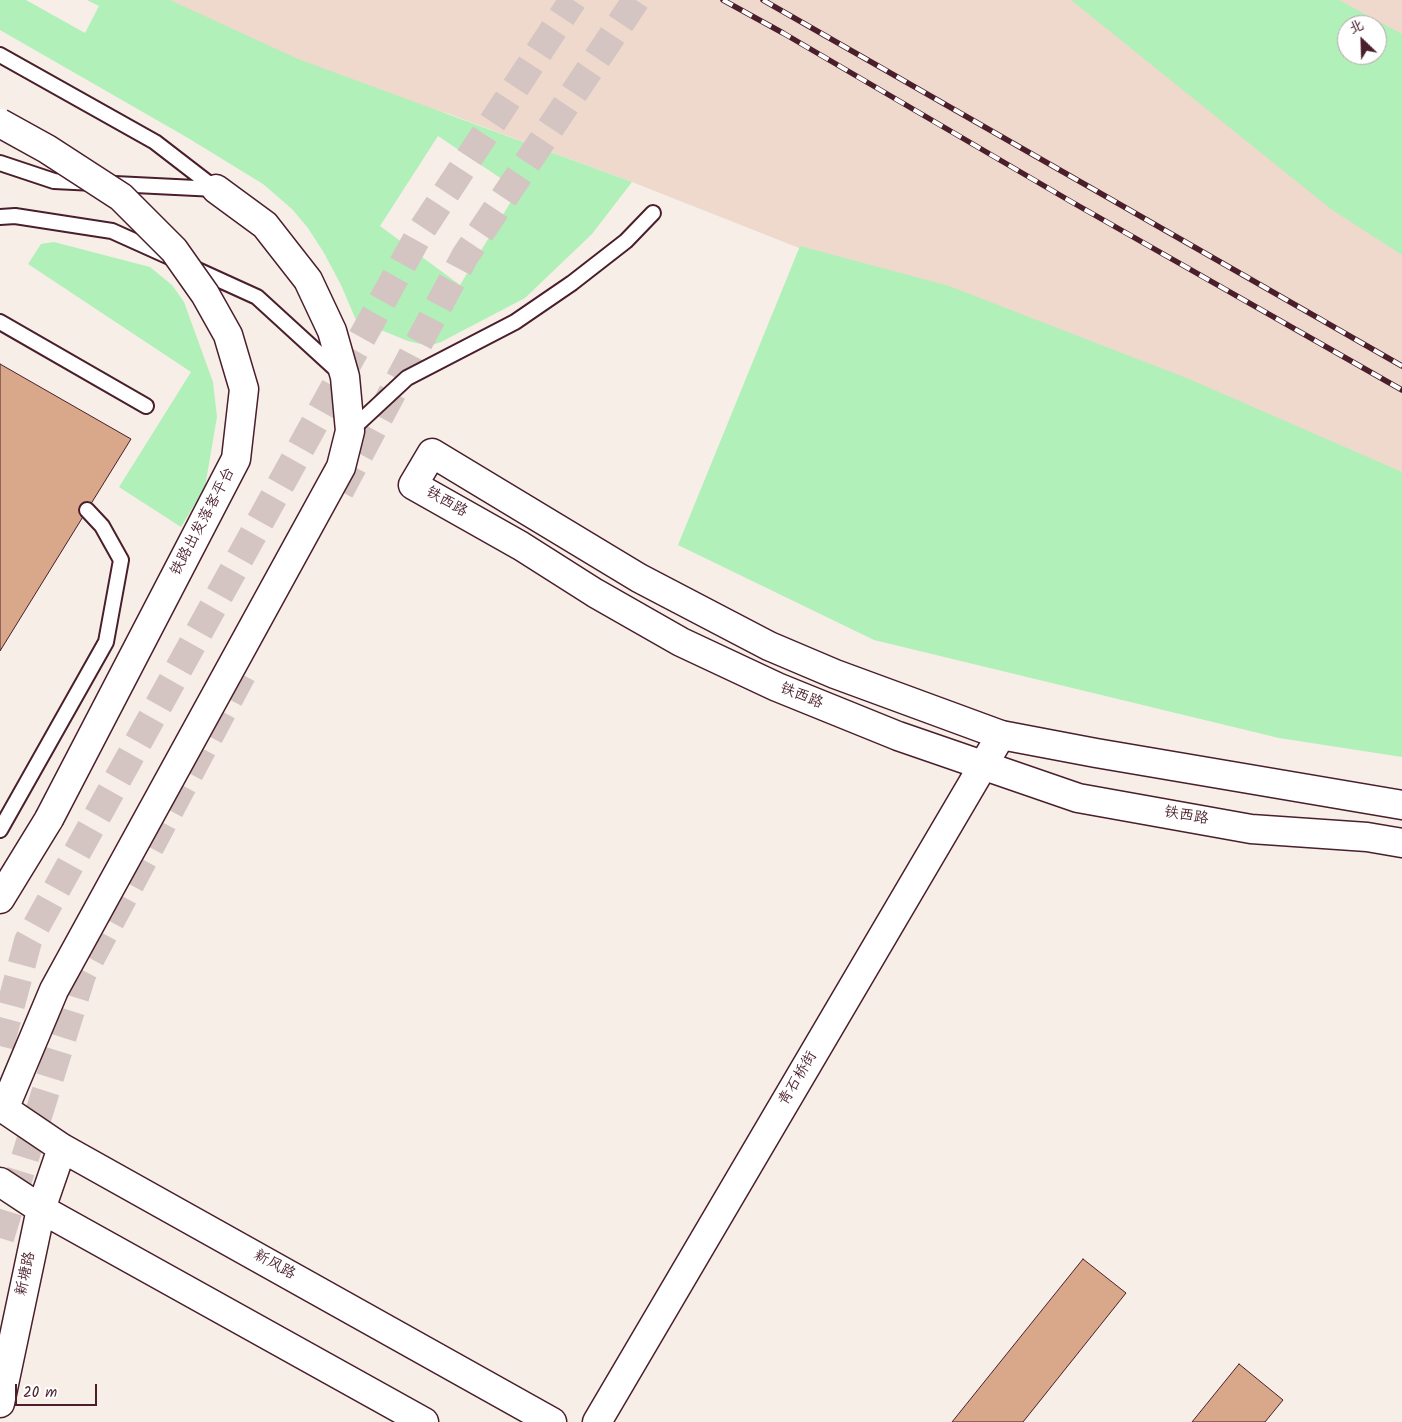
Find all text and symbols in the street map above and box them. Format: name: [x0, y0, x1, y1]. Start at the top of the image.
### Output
text: 北: [1345, 14, 1367, 40]
north arrow: [1337, 15, 1387, 65]
street label: 铁路出发落客平台: [168, 465, 240, 579]
street label: 铁西路: [422, 484, 470, 522]
street label: 铁西路: [777, 680, 825, 714]
street label: 铁西路: [1162, 804, 1210, 830]
street label: 青石桥街: [776, 1049, 822, 1109]
street label: 新风路: [250, 1247, 298, 1285]
street label: 新塘路: [14, 1250, 40, 1298]
scale bar: [18, 1374, 100, 1406]
text: 20 m: [23, 1381, 57, 1405]

